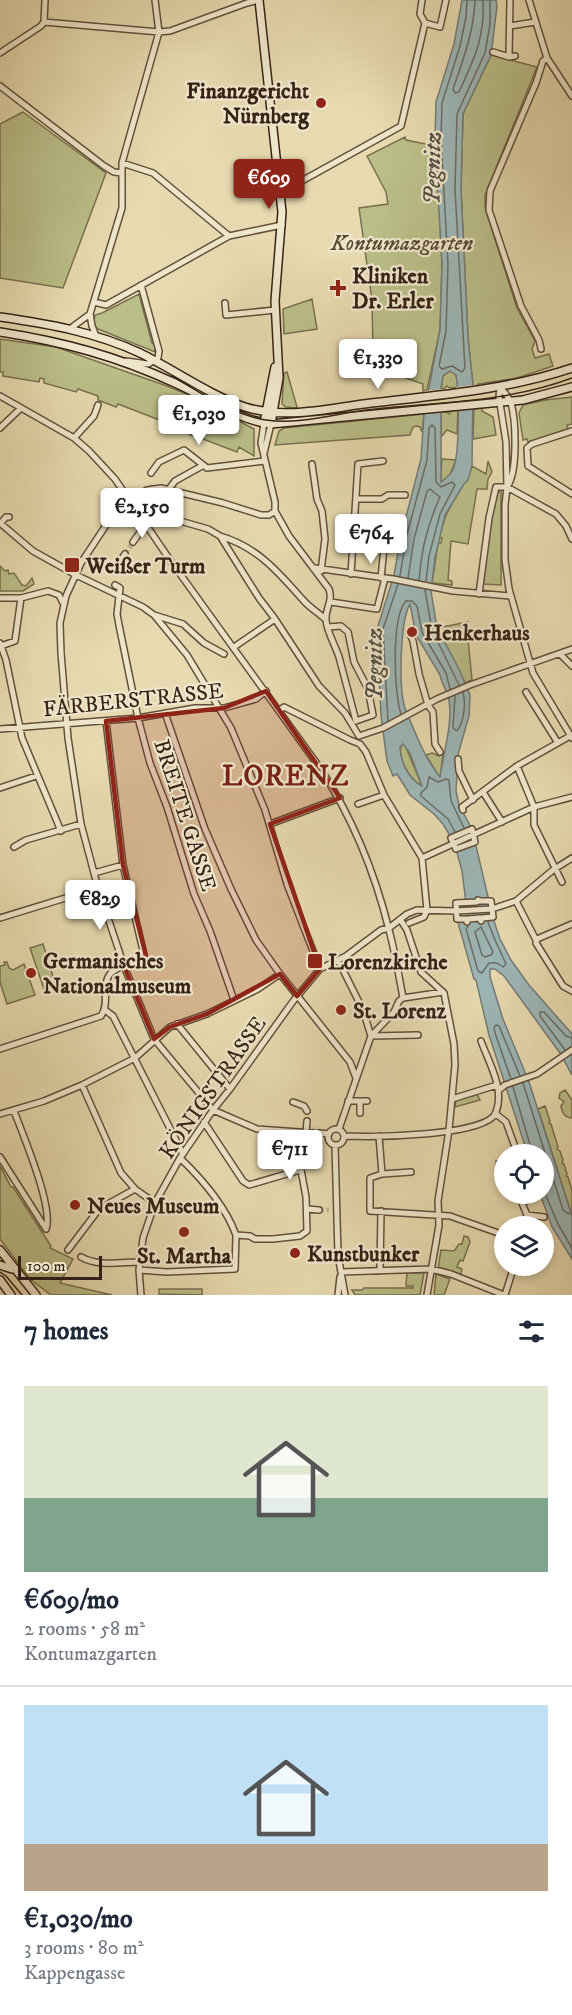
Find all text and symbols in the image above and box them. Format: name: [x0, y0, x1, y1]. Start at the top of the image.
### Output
place label: Finanzgericht Nürnberg: [186, 78, 310, 130]
marker: Finanzgericht Nürnberg: [314, 96, 328, 110]
water label: Pegnitz: [417, 131, 449, 205]
pin: €609: [233, 159, 305, 210]
text: €609: [248, 166, 290, 191]
park label: Kontumazgarten: [330, 230, 473, 257]
place label: Kliniken Dr. Erler: [352, 263, 434, 315]
marker: Kliniken Dr. Erler: [329, 279, 347, 297]
pin: €1,330: [329, 339, 427, 390]
text: €1,330: [353, 346, 403, 371]
pin: €1,030: [150, 395, 248, 446]
text: €1,030: [172, 402, 226, 427]
pin: €2,150: [93, 488, 191, 539]
text: €2,150: [114, 495, 170, 520]
pin: €764: [335, 514, 407, 565]
text: €764: [349, 521, 393, 546]
place label: Weißer Turm: [85, 553, 206, 580]
marker: Weißer Turm: [63, 556, 81, 574]
place label: Henkerhaus: [424, 620, 530, 647]
marker: Henkerhaus: [405, 625, 419, 639]
water label: Pegnitz: [360, 627, 390, 701]
street label: FÄRBERSTRASSE: [42, 678, 225, 723]
street label: BREITE GASSE: [147, 736, 222, 895]
district label: LORENZ: [222, 759, 350, 794]
pin: €829: [64, 880, 136, 931]
text: €829: [79, 887, 121, 912]
place label: Germanisches Nationalmuseum: [43, 948, 192, 1000]
place label: Lorenzkirche: [328, 949, 448, 976]
marker: Lorenzkirche: [306, 952, 324, 970]
marker: Germanisches Nationalmuseum: [24, 966, 38, 980]
place label: St. Lorenz: [353, 998, 447, 1025]
marker: St. Lorenz: [334, 1003, 348, 1017]
street label: KÖNIGSTRASSE: [154, 1011, 272, 1164]
pin: €711: [254, 1130, 326, 1181]
text: €711: [272, 1137, 308, 1162]
map controls: [494, 1144, 554, 1276]
button: locate: [494, 1144, 554, 1204]
place label: Neues Museum: [87, 1193, 220, 1220]
marker: Neues Museum: [68, 1198, 82, 1212]
button: layers: [494, 1216, 554, 1276]
marker: St. Martha: [177, 1225, 191, 1239]
place label: Kunstbunker: [307, 1241, 420, 1268]
place label: St. Martha: [137, 1243, 232, 1270]
marker: Kunstbunker: [288, 1246, 302, 1260]
scale bar: [18, 1253, 102, 1280]
text: 100 m: [27, 1256, 66, 1276]
text: 7 homes: [24, 1315, 108, 1348]
icon: filters: [515, 1315, 548, 1348]
icon: home: [232, 1425, 340, 1533]
text: €609/mo: [24, 1584, 119, 1617]
text: 2 rooms · 58 m²: [24, 1617, 145, 1642]
text: Kontumazgarten: [24, 1642, 157, 1667]
icon: home: [232, 1744, 340, 1852]
text: €1,030/mo: [24, 1903, 133, 1936]
text: 3 rooms · 80 m²: [24, 1936, 144, 1961]
text: Kappengasse: [24, 1961, 125, 1986]

